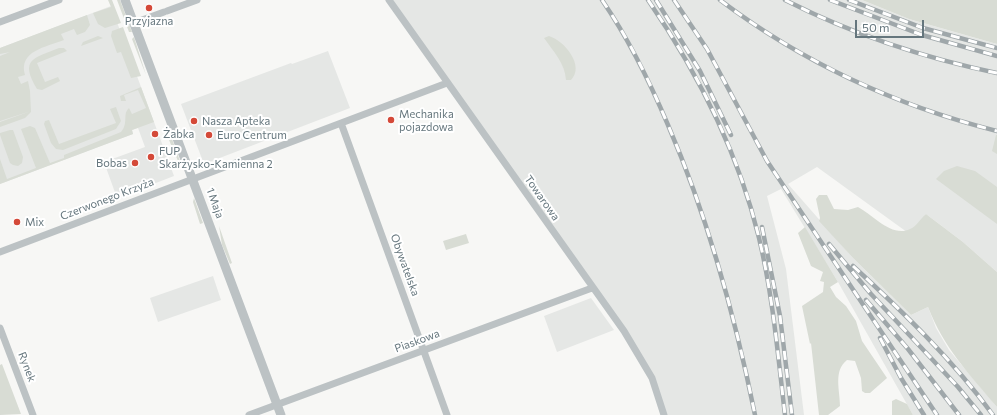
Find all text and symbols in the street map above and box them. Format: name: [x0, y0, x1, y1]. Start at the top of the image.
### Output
marker: Przyjazna: [144, 3, 154, 13]
scale bar: [857, 12, 926, 38]
place label: Przyjazna: [125, 14, 173, 28]
text: 50 m: [862, 20, 890, 34]
place label: Mechanika pojazdowa: [399, 107, 454, 133]
place label: Nasza Apteka: [202, 114, 270, 128]
marker: Mechanika pojazdowa: [386, 115, 396, 125]
marker: Nasza Apteka: [189, 116, 199, 126]
place label: Żabka: [163, 127, 194, 141]
place label: Euro Centrum: [217, 128, 287, 142]
marker: Żabka: [150, 129, 160, 139]
marker: Euro Centrum: [204, 130, 214, 140]
place label: FUP Skarżysko-Kamienna 2: [159, 144, 273, 170]
marker: FUP Skarżysko-Kamienna 2: [146, 152, 156, 162]
place label: Bobas: [96, 156, 127, 170]
marker: Bobas: [130, 158, 140, 168]
street label: Towarowa: [522, 173, 562, 223]
street label: Czerwonego Krzyża: [58, 175, 156, 223]
street label: 1 Maja: [203, 186, 227, 220]
place label: Mix: [25, 215, 44, 229]
marker: Mix: [12, 217, 22, 227]
street label: Obywatelska: [388, 232, 422, 298]
street label: Piaskowa: [393, 327, 441, 355]
street label: Rynek: [15, 350, 39, 384]

